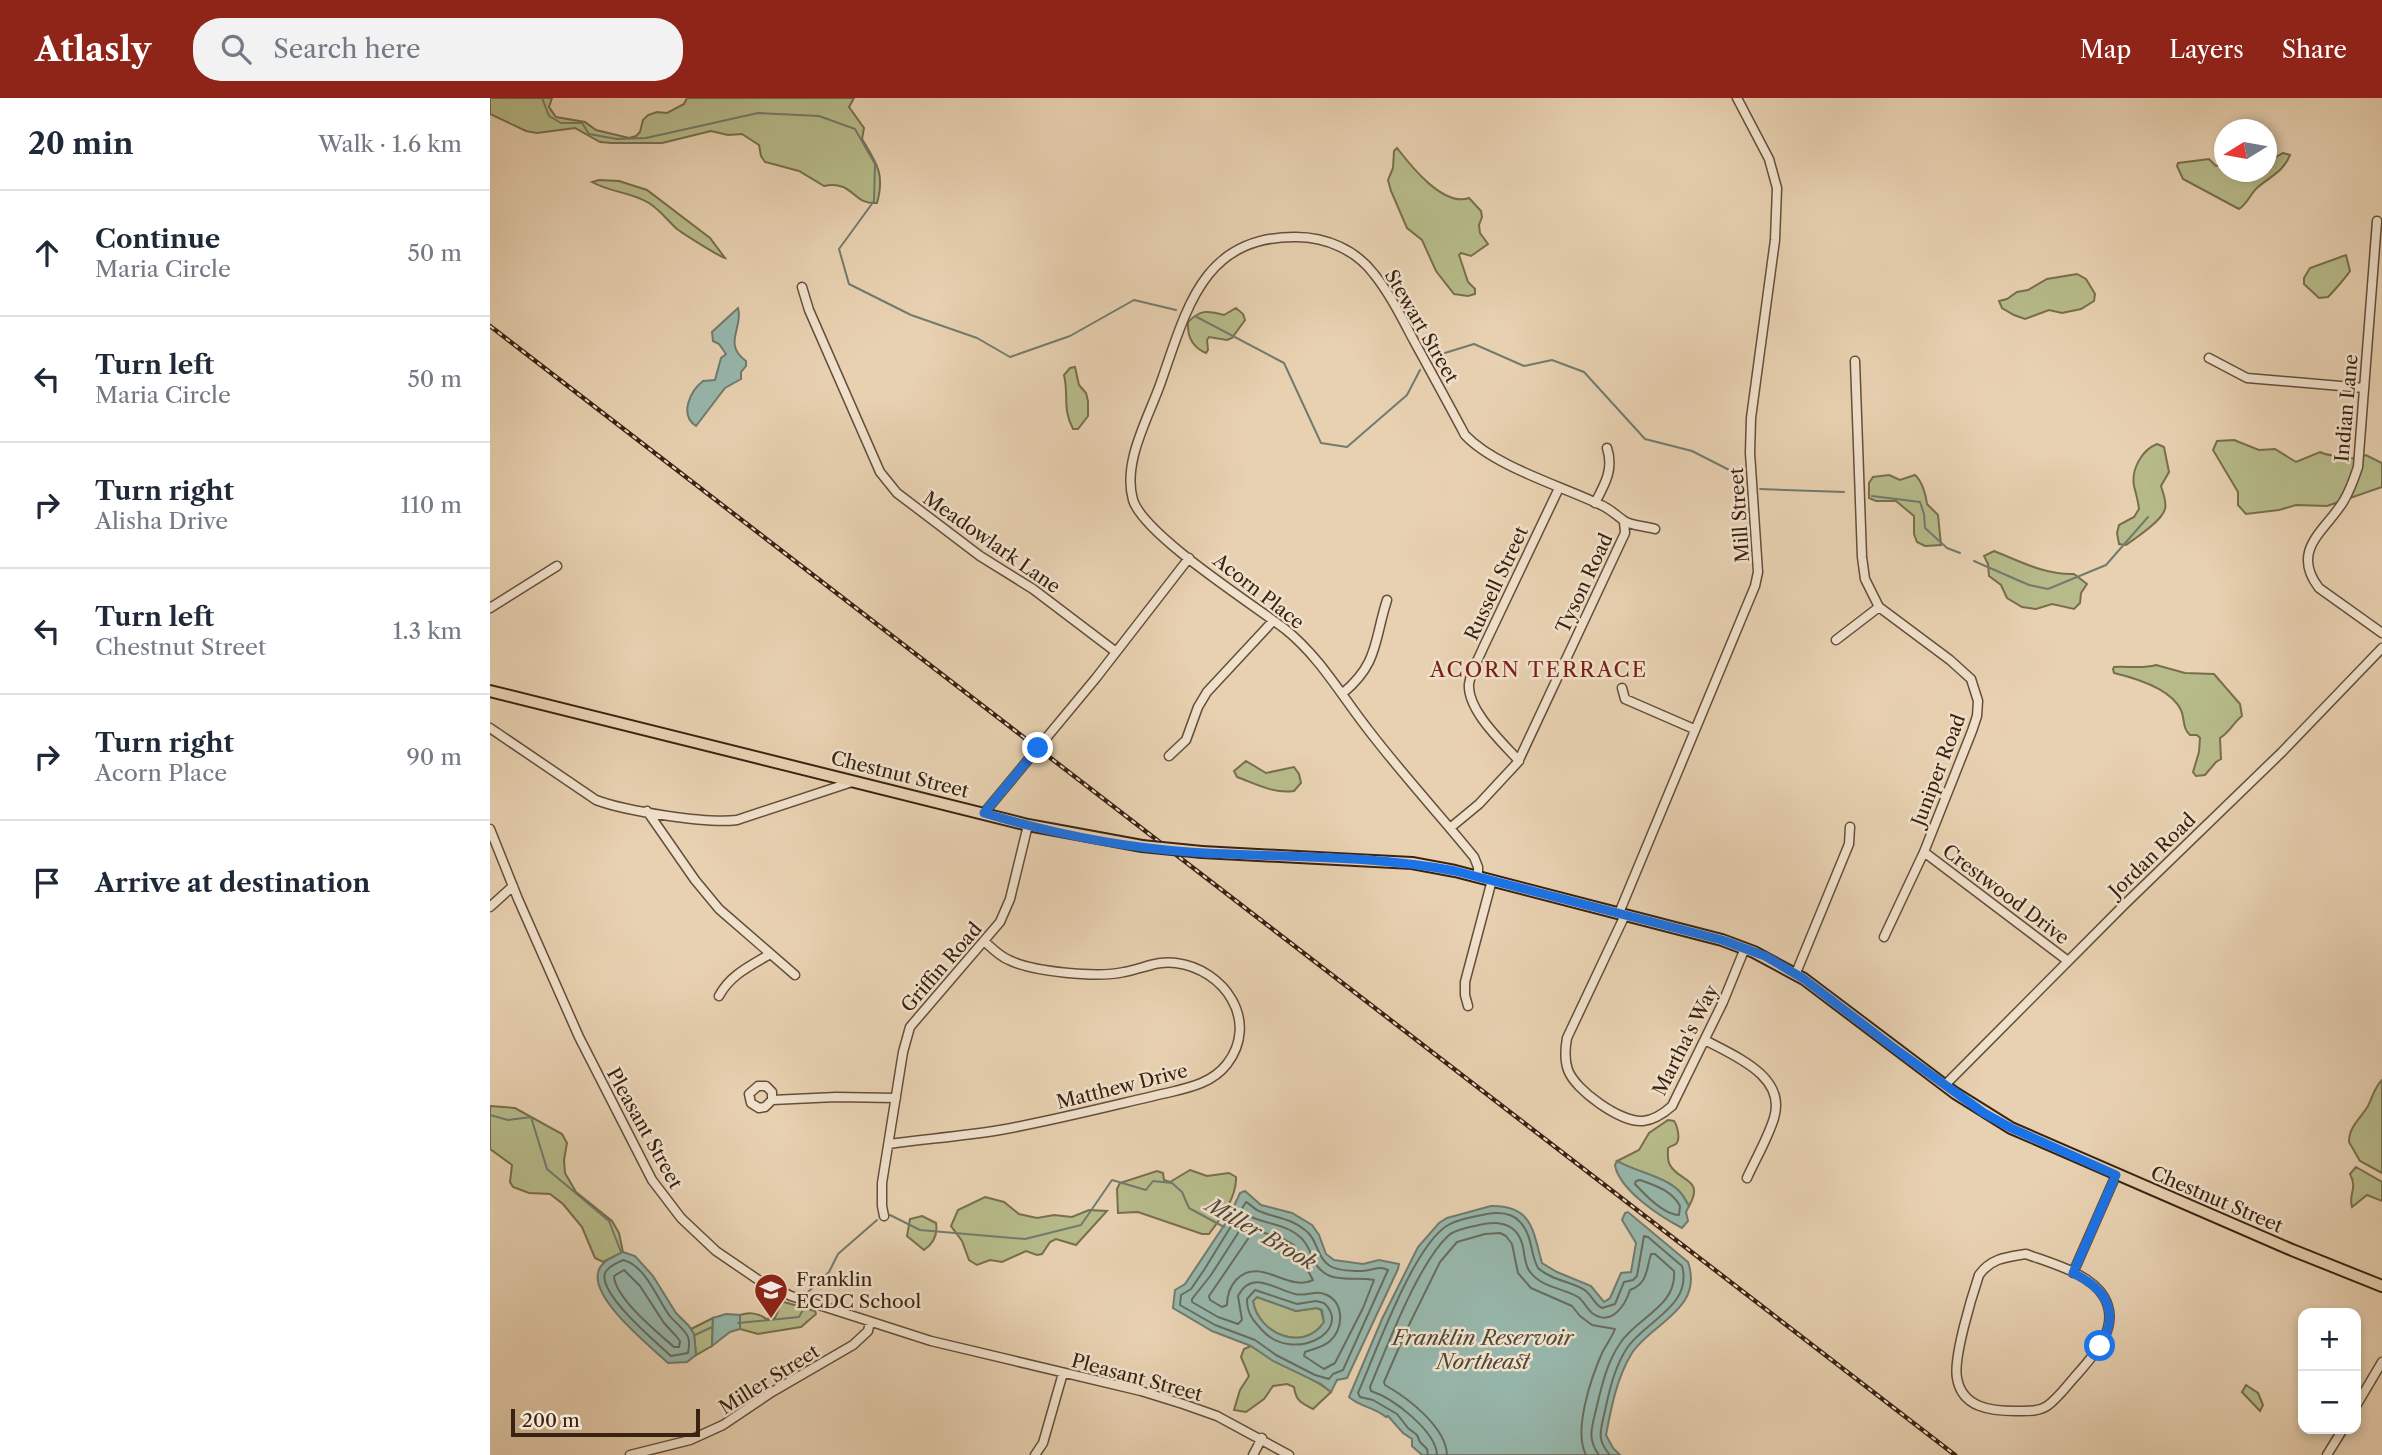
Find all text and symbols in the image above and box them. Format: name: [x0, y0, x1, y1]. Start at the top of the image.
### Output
search box: [193, 18, 683, 81]
text: Atlasly: [35, 29, 151, 70]
icon: search: [217, 30, 255, 68]
text: Search here: [273, 33, 420, 65]
text: Map: [2080, 35, 2131, 64]
text: Layers: [2169, 35, 2244, 64]
text: Share: [2282, 35, 2347, 64]
north arrow: [2214, 119, 2277, 182]
text: 20 min: [28, 125, 134, 162]
text: Walk · 1.6 km: [318, 130, 462, 158]
text: Continue: [95, 223, 220, 255]
icon: ahead: [28, 234, 66, 272]
text: 50 m: [407, 239, 462, 267]
text: Maria Circle: [95, 255, 231, 283]
street label: Stewart Street: [1380, 265, 1463, 387]
text: Turn left: [95, 349, 214, 381]
street label: Indian Lane: [2330, 353, 2363, 463]
icon: left: [28, 360, 66, 398]
text: 50 m: [407, 365, 462, 393]
text: Maria Circle: [95, 381, 231, 409]
street label: Mill Street: [1725, 466, 1754, 563]
text: Turn right: [95, 475, 234, 507]
icon: right: [28, 486, 66, 524]
street label: Meadowlark Lane: [919, 487, 1065, 598]
text: 110 m: [401, 491, 462, 519]
text: Alisha Drive: [95, 507, 228, 535]
street label: Russell Street: [1460, 522, 1533, 644]
street label: Tyson Road: [1551, 529, 1618, 637]
street label: Acorn Place: [1208, 548, 1309, 634]
text: Turn left: [95, 601, 214, 633]
icon: left: [28, 612, 66, 650]
text: 1.3 km: [393, 617, 462, 645]
text: Chestnut Street: [95, 633, 266, 661]
district label: ACORN TERRACE: [1429, 657, 1648, 682]
street label: Juniper Road: [1906, 711, 1970, 832]
text: Turn right: [95, 727, 234, 759]
route end: [1022, 732, 1053, 763]
icon: right: [28, 738, 66, 776]
text: 90 m: [406, 743, 462, 771]
street label: Chestnut Street: [829, 746, 971, 803]
text: Acorn Place: [95, 759, 227, 787]
street label: Jordan Road: [2102, 808, 2201, 904]
street label: Crestwood Drive: [1938, 839, 2074, 949]
icon: arrive: [28, 864, 66, 902]
text: Arrive at destination: [95, 867, 370, 899]
street label: Griffin Road: [896, 917, 987, 1017]
street label: Martha's Way: [1648, 981, 1723, 1099]
street label: Matthew Drive: [1054, 1059, 1190, 1114]
street label: Pleasant Street: [602, 1064, 687, 1193]
street label: Chestnut Street: [2147, 1161, 2287, 1238]
water label: Miller Brook: [1199, 1191, 1321, 1275]
place label: Franklin ECDC School: [796, 1268, 921, 1313]
school or university icon: Franklin ECDC School: [752, 1271, 790, 1320]
map controls: [2298, 1308, 2361, 1434]
button: +: [2298, 1308, 2361, 1371]
water label: Franklin Reservoir Northeast: [1390, 1325, 1575, 1374]
route start: [2084, 1330, 2115, 1361]
street label: Miller Street: [715, 1339, 824, 1419]
street label: Pleasant Street: [1069, 1349, 1205, 1406]
button: −: [2298, 1371, 2361, 1434]
scale bar: [511, 1406, 700, 1438]
text: 200 m: [522, 1409, 580, 1432]

